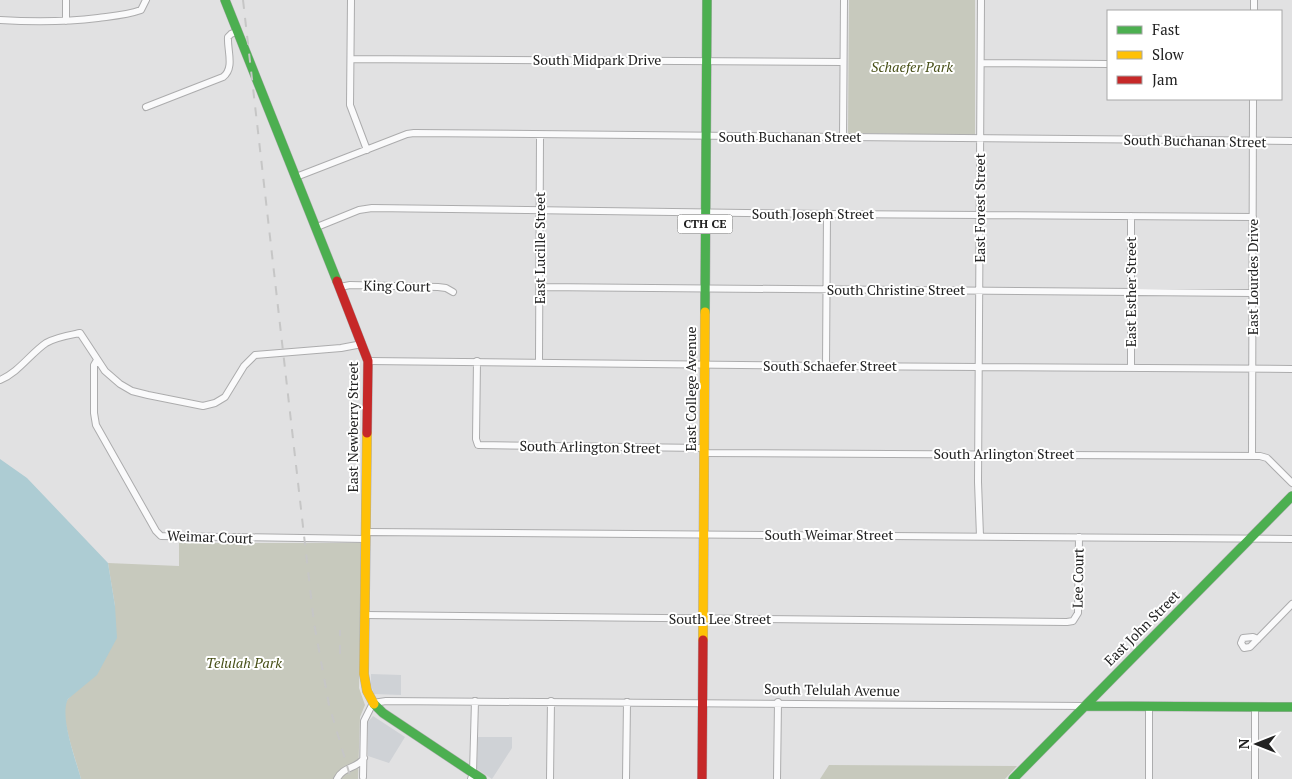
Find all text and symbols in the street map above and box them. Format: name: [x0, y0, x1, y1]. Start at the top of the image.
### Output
legend: [1107, 10, 1282, 100]
text: Fast: [1152, 19, 1180, 39]
text: Slow: [1152, 44, 1185, 64]
street label: South Midpark Drive: [533, 50, 661, 69]
park label: Schaefer Park: [871, 57, 953, 76]
text: Jam: [1152, 69, 1178, 89]
street label: South Buchanan Street: [718, 127, 862, 146]
street label: South Buchanan Street: [1123, 130, 1267, 151]
street label: East Forest Street: [970, 152, 989, 263]
street label: East Lucille Street: [530, 191, 549, 304]
street label: South Joseph Street: [752, 204, 875, 223]
road number: CTH CE: [678, 214, 732, 233]
street label: East Lourdes Drive: [1243, 219, 1262, 335]
street label: East Esther Street: [1121, 236, 1140, 347]
street label: King Court: [363, 275, 432, 296]
street label: South Christine Street: [827, 280, 966, 299]
street label: East College Avenue: [681, 326, 700, 452]
street label: South Schaefer Street: [763, 356, 898, 375]
street label: East Newberry Street: [343, 361, 362, 492]
street label: South Arlington Street: [519, 436, 661, 457]
street label: South Arlington Street: [934, 444, 1075, 463]
street label: Weimar Court: [167, 525, 254, 548]
street label: South Weimar Street: [765, 525, 894, 544]
street label: Lee Court: [1067, 547, 1088, 608]
street label: East John Street: [1100, 585, 1184, 670]
street label: South Lee Street: [669, 609, 772, 628]
park label: Telulah Park: [206, 653, 282, 672]
street label: South Telulah Avenue: [764, 679, 900, 700]
north arrow: [1232, 719, 1282, 769]
text: N: [1234, 738, 1253, 749]

